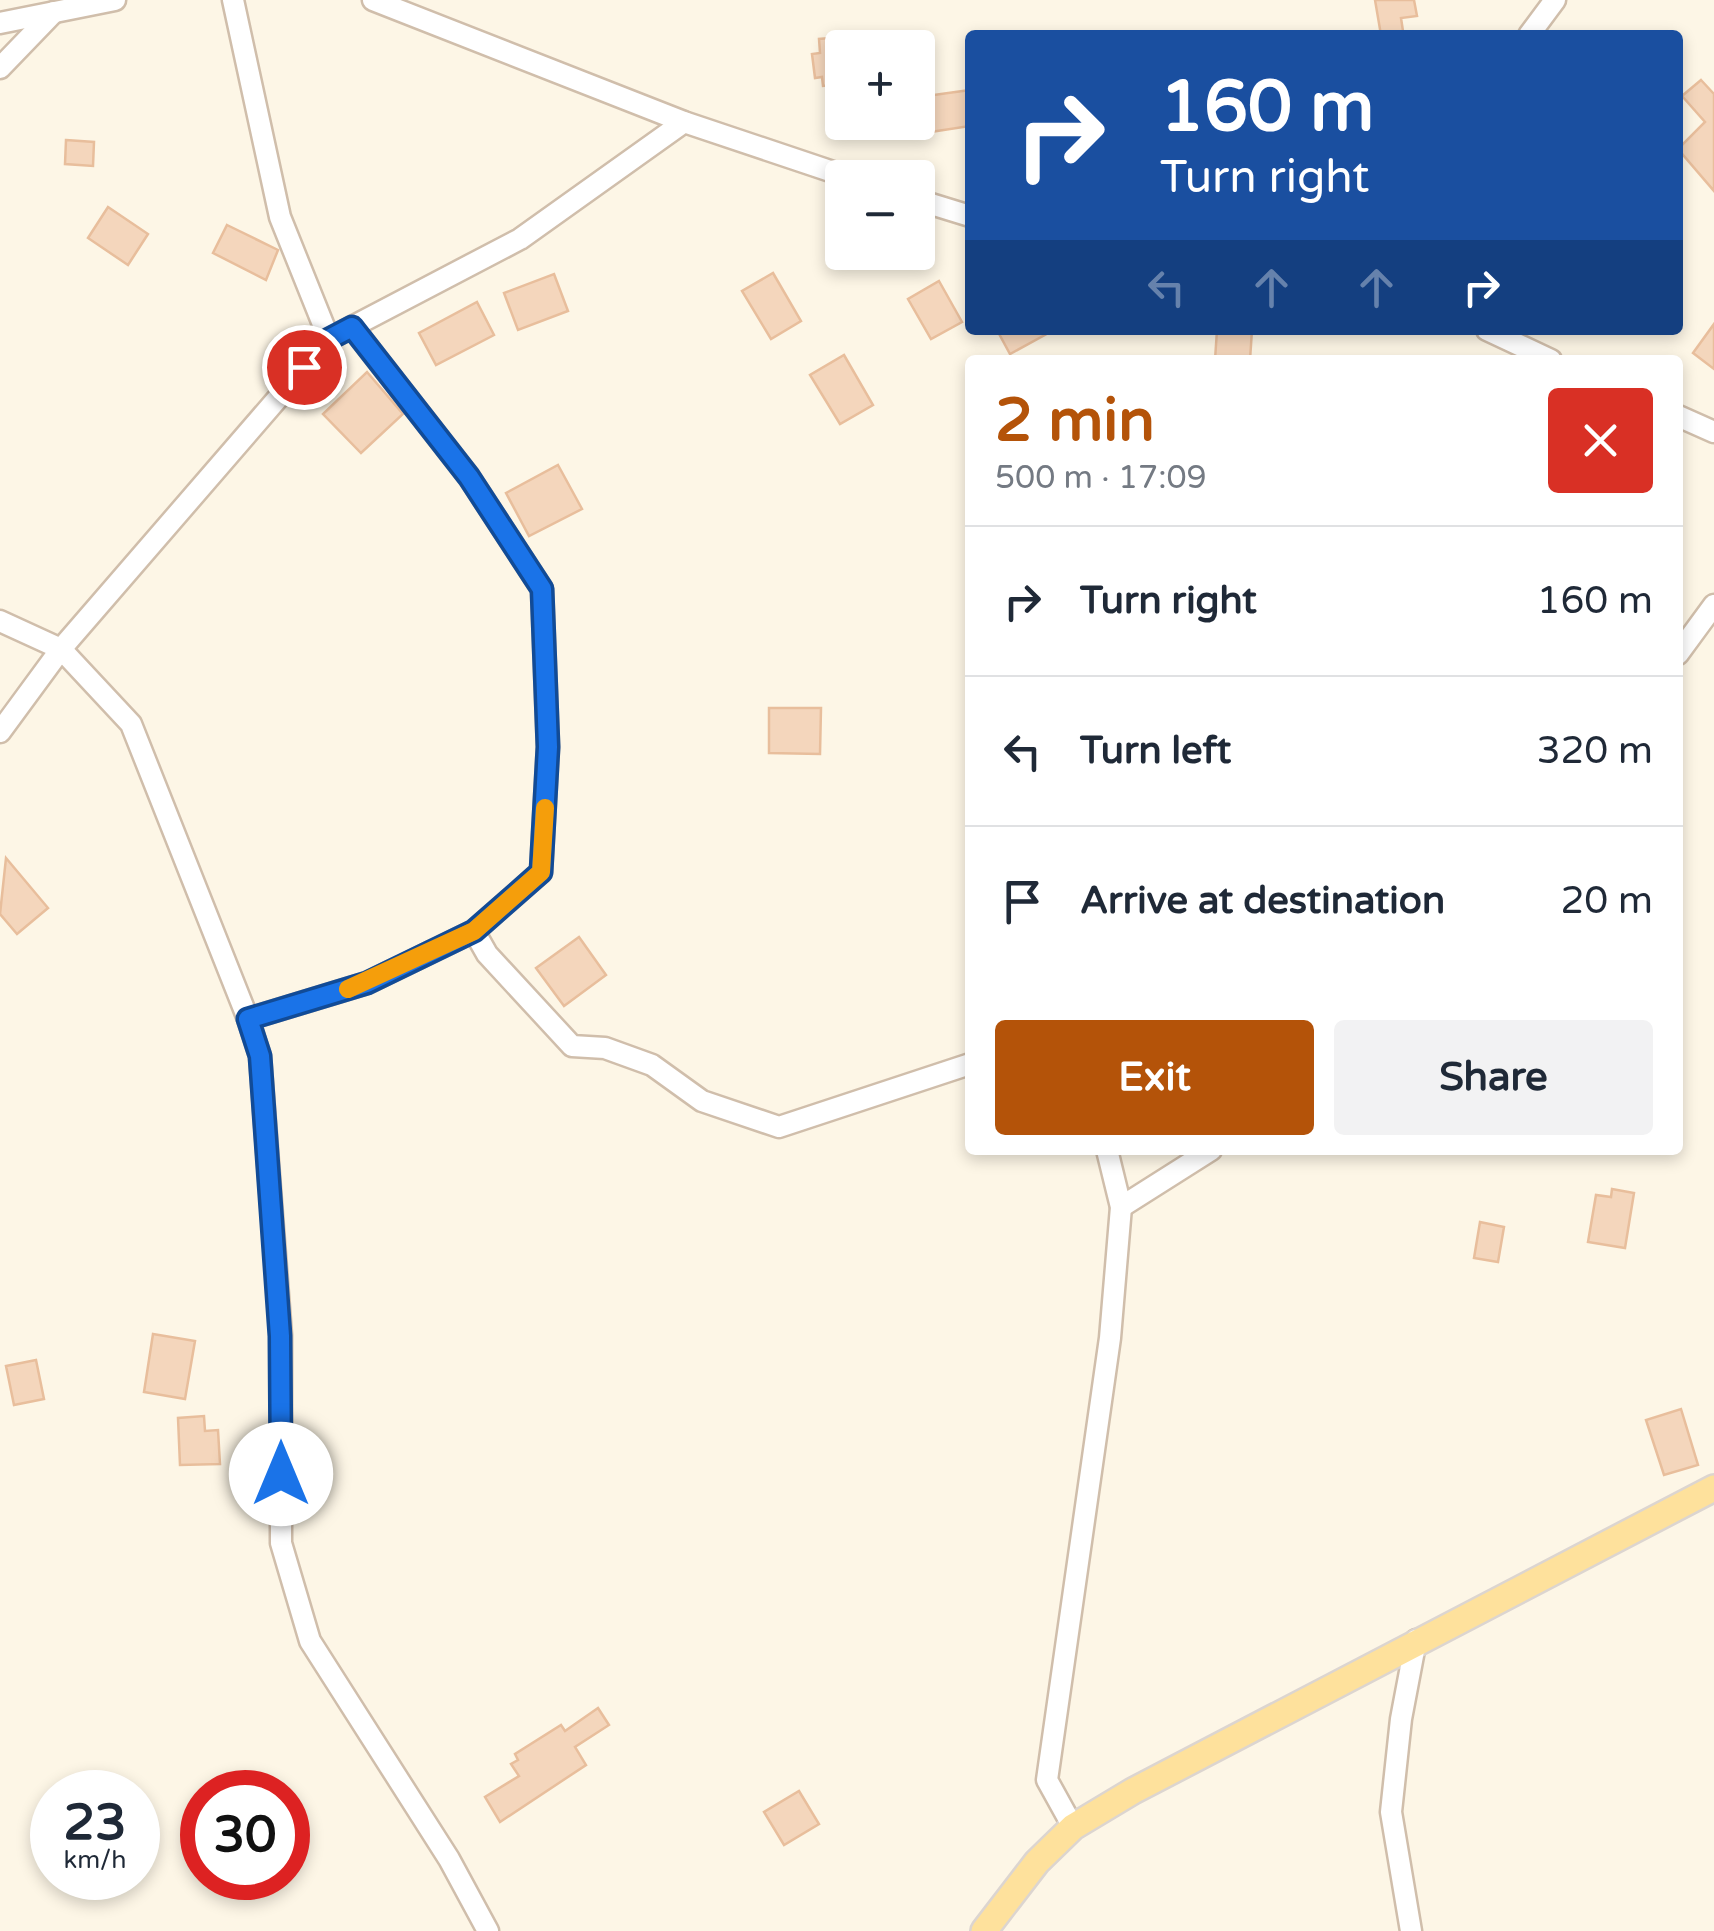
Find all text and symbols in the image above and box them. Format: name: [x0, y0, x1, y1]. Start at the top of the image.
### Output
map controls: [825, 30, 935, 270]
button: +: [825, 30, 935, 140]
text: 160 m: [1160, 66, 1374, 150]
icon: right: [995, 70, 1125, 200]
text: Turn right: [1160, 151, 1369, 205]
button: −: [825, 160, 935, 270]
icon: left: [1139, 260, 1194, 315]
icon: ahead: [1244, 260, 1299, 315]
icon: ahead: [1349, 260, 1404, 315]
icon: right: [1454, 260, 1509, 315]
pin: [262, 325, 347, 410]
icon: arrive: [277, 340, 332, 395]
text: 2 min: [995, 385, 1155, 457]
button: close: [1548, 388, 1653, 493]
text: 500 m · 17:09: [995, 459, 1207, 497]
icon: right: [995, 574, 1050, 629]
text: Turn right: [1080, 578, 1257, 624]
text: 160 m: [1537, 578, 1653, 624]
icon: left: [995, 724, 1050, 779]
text: Turn left: [1080, 728, 1231, 774]
text: 320 m: [1537, 728, 1653, 774]
icon: arrive: [995, 874, 1050, 929]
text: Arrive at destination: [1080, 878, 1445, 924]
text: 20 m: [1561, 878, 1653, 924]
button: Exit: [995, 1020, 1314, 1135]
button: Share: [1334, 1020, 1653, 1135]
position arrow: [229, 1422, 333, 1526]
speed limit sign: 30: [180, 1770, 310, 1900]
text: 23: [64, 1793, 126, 1853]
text: km/h: [64, 1845, 126, 1875]

